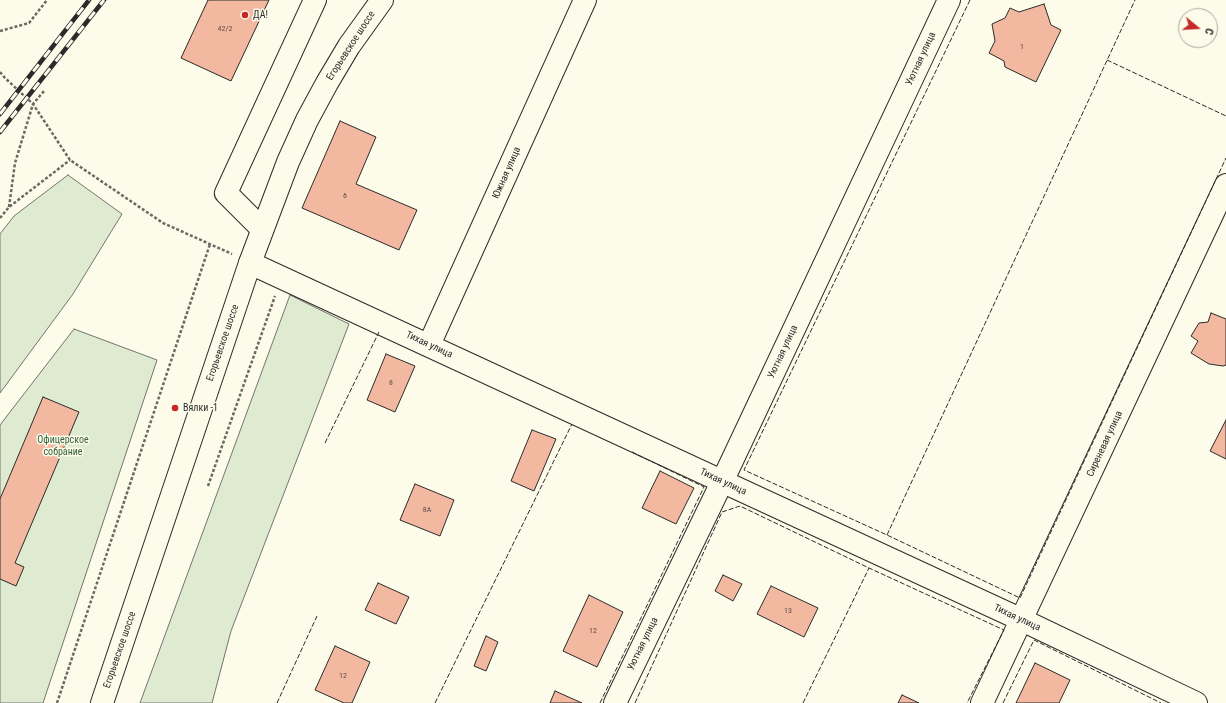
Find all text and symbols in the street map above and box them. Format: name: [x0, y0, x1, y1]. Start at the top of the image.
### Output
north arrow: [1178, 8, 1218, 48]
place label: ДА!: [253, 9, 268, 21]
street label: Егорьевское шоссе: [324, 9, 378, 83]
marker: ДА!: [240, 10, 250, 20]
house number: 42/2: [218, 24, 232, 34]
text: С: [1202, 27, 1216, 37]
street label: Уютная улица: [903, 30, 939, 88]
house number: 1: [1020, 42, 1024, 52]
street label: Южная улица: [490, 145, 524, 201]
house number: 6: [343, 191, 347, 201]
street label: Егорьевское шоссе: [204, 303, 242, 383]
street label: Уютная улица: [765, 323, 801, 381]
street label: Тихая улица: [404, 329, 454, 361]
house number: 8: [389, 378, 393, 388]
place label: Вялки -1: [183, 402, 218, 414]
marker: Вялки -1: [170, 403, 180, 413]
street label: Сиреневая улица: [1084, 409, 1126, 479]
park label: Офицерское собрание: [37, 434, 89, 458]
street label: Тихая улица: [698, 466, 748, 498]
house number: 8А: [423, 505, 431, 515]
street label: Тихая улица: [992, 602, 1042, 634]
house number: 13: [784, 606, 792, 616]
street label: Егорьевское шоссе: [101, 610, 139, 690]
street label: Уютная улица: [625, 616, 661, 672]
house number: 12: [589, 626, 597, 636]
house number: 12: [339, 671, 347, 681]

